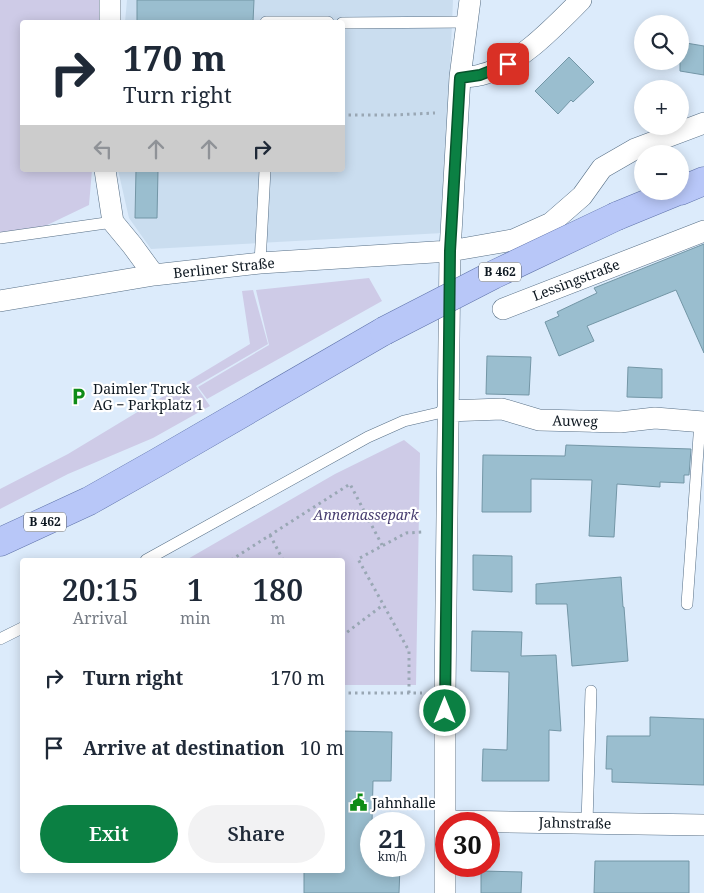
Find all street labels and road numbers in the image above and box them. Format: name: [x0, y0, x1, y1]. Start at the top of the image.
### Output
street label: Berliner Straße: [172, 253, 276, 282]
street label: Lessingstraße: [530, 254, 622, 305]
road number: B 462: [479, 262, 521, 282]
street label: Auweg: [552, 411, 598, 430]
road number: B 462: [24, 512, 66, 532]
street label: Jahnstraße: [537, 812, 612, 833]

